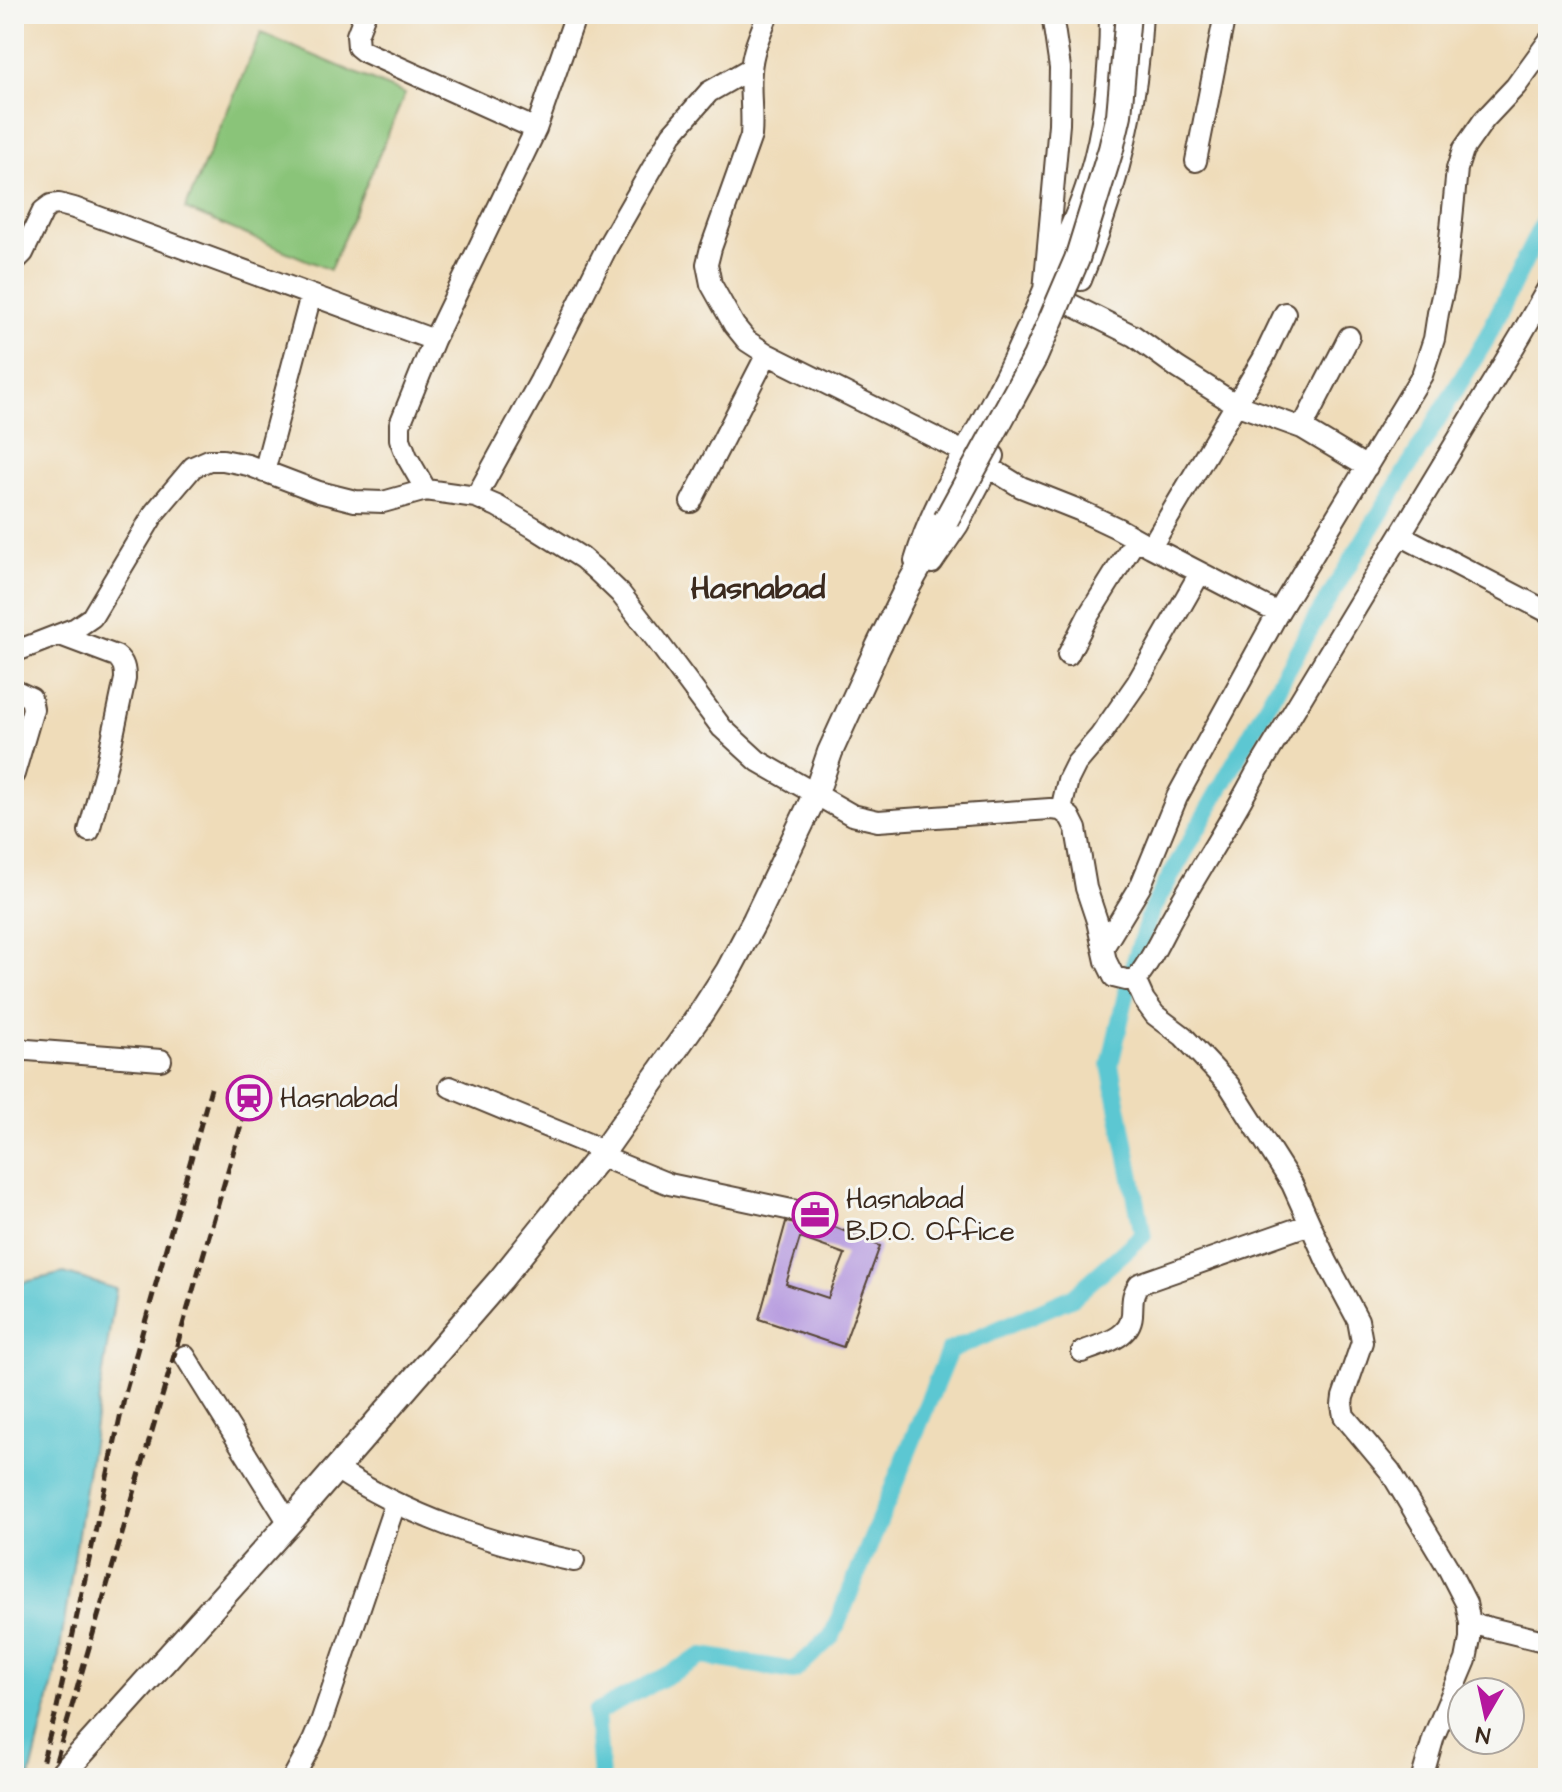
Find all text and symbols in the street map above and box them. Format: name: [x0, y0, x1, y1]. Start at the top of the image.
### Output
district label: Hasnabad: [691, 566, 826, 611]
station icon: Hasnabad: [225, 1074, 273, 1122]
place label: Hasnabad: [280, 1079, 398, 1118]
place label: Hasnabad B.D.O. Office: [846, 1180, 1015, 1251]
office icon: Hasnabad B.D.O. Office: [791, 1191, 839, 1239]
north arrow: [1446, 1676, 1526, 1756]
text: N: [1474, 1718, 1492, 1751]

